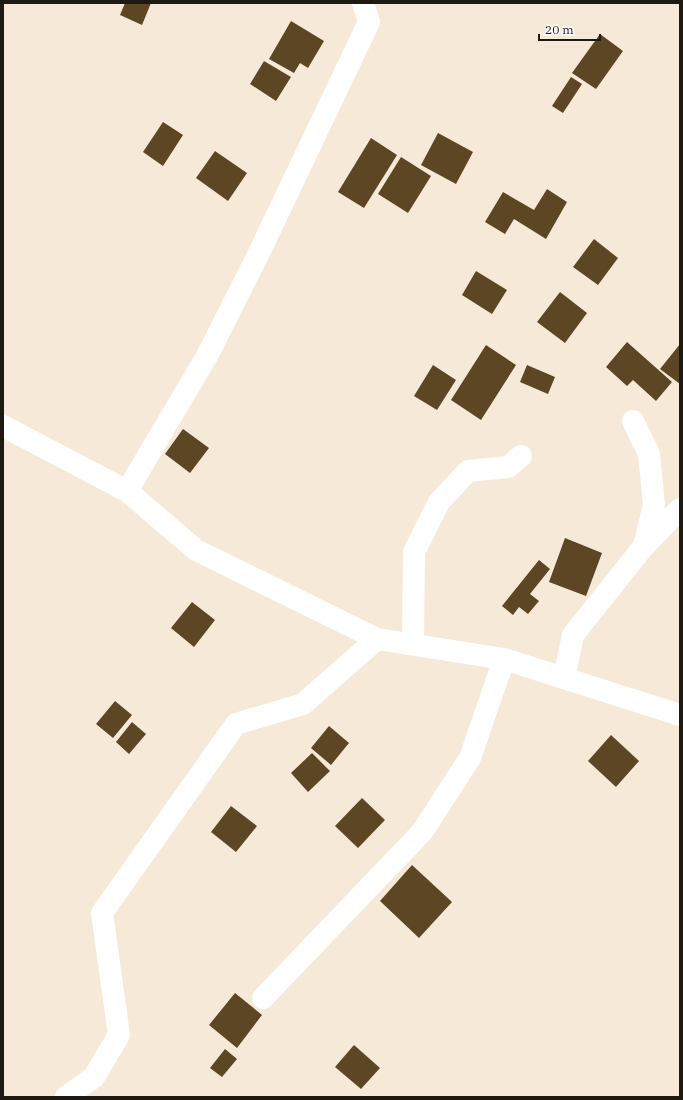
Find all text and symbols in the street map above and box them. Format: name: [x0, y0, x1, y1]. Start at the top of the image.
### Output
scale bar: [539, 16, 600, 42]
text: 20 m: [545, 22, 574, 37]

